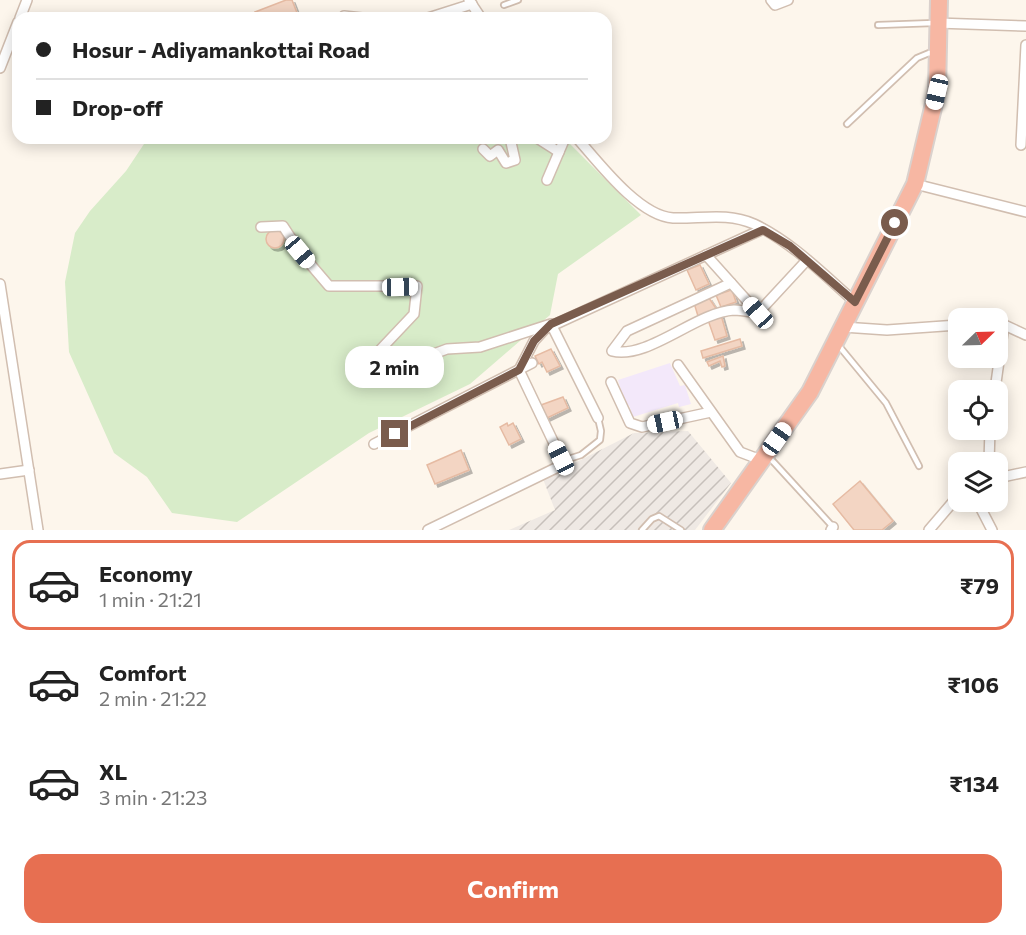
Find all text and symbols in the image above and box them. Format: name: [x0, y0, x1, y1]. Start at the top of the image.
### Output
text: Hosur - Adiyamankottai Road: [72, 36, 370, 63]
car: [924, 72, 950, 112]
text: Drop-off: [72, 94, 163, 121]
route start: [881, 209, 908, 236]
car: [282, 232, 318, 272]
car: [382, 278, 418, 296]
car: [739, 294, 777, 332]
north arrow: [948, 308, 1008, 368]
map controls: [948, 308, 1008, 512]
callout: 2 min: [346, 347, 444, 389]
text: 2 min: [370, 355, 419, 379]
button: locate: [948, 380, 1008, 440]
car: [646, 409, 684, 435]
car: [759, 419, 795, 459]
route end: [381, 420, 408, 447]
car: [545, 438, 577, 478]
button: layers: [948, 452, 1008, 512]
icon: car: [27, 558, 81, 612]
text: Economy: [99, 560, 193, 587]
text: ₹79: [960, 572, 999, 599]
text: 1 min · 21:21: [99, 587, 202, 611]
icon: car: [27, 657, 81, 711]
text: Comfort: [99, 659, 187, 686]
text: ₹106: [947, 671, 999, 698]
text: 2 min · 21:22: [99, 686, 207, 710]
icon: car: [27, 756, 81, 810]
text: XL: [99, 758, 127, 785]
text: ₹134: [949, 770, 999, 797]
text: 3 min · 21:23: [99, 785, 208, 809]
button: Confirm: [24, 854, 1002, 923]

